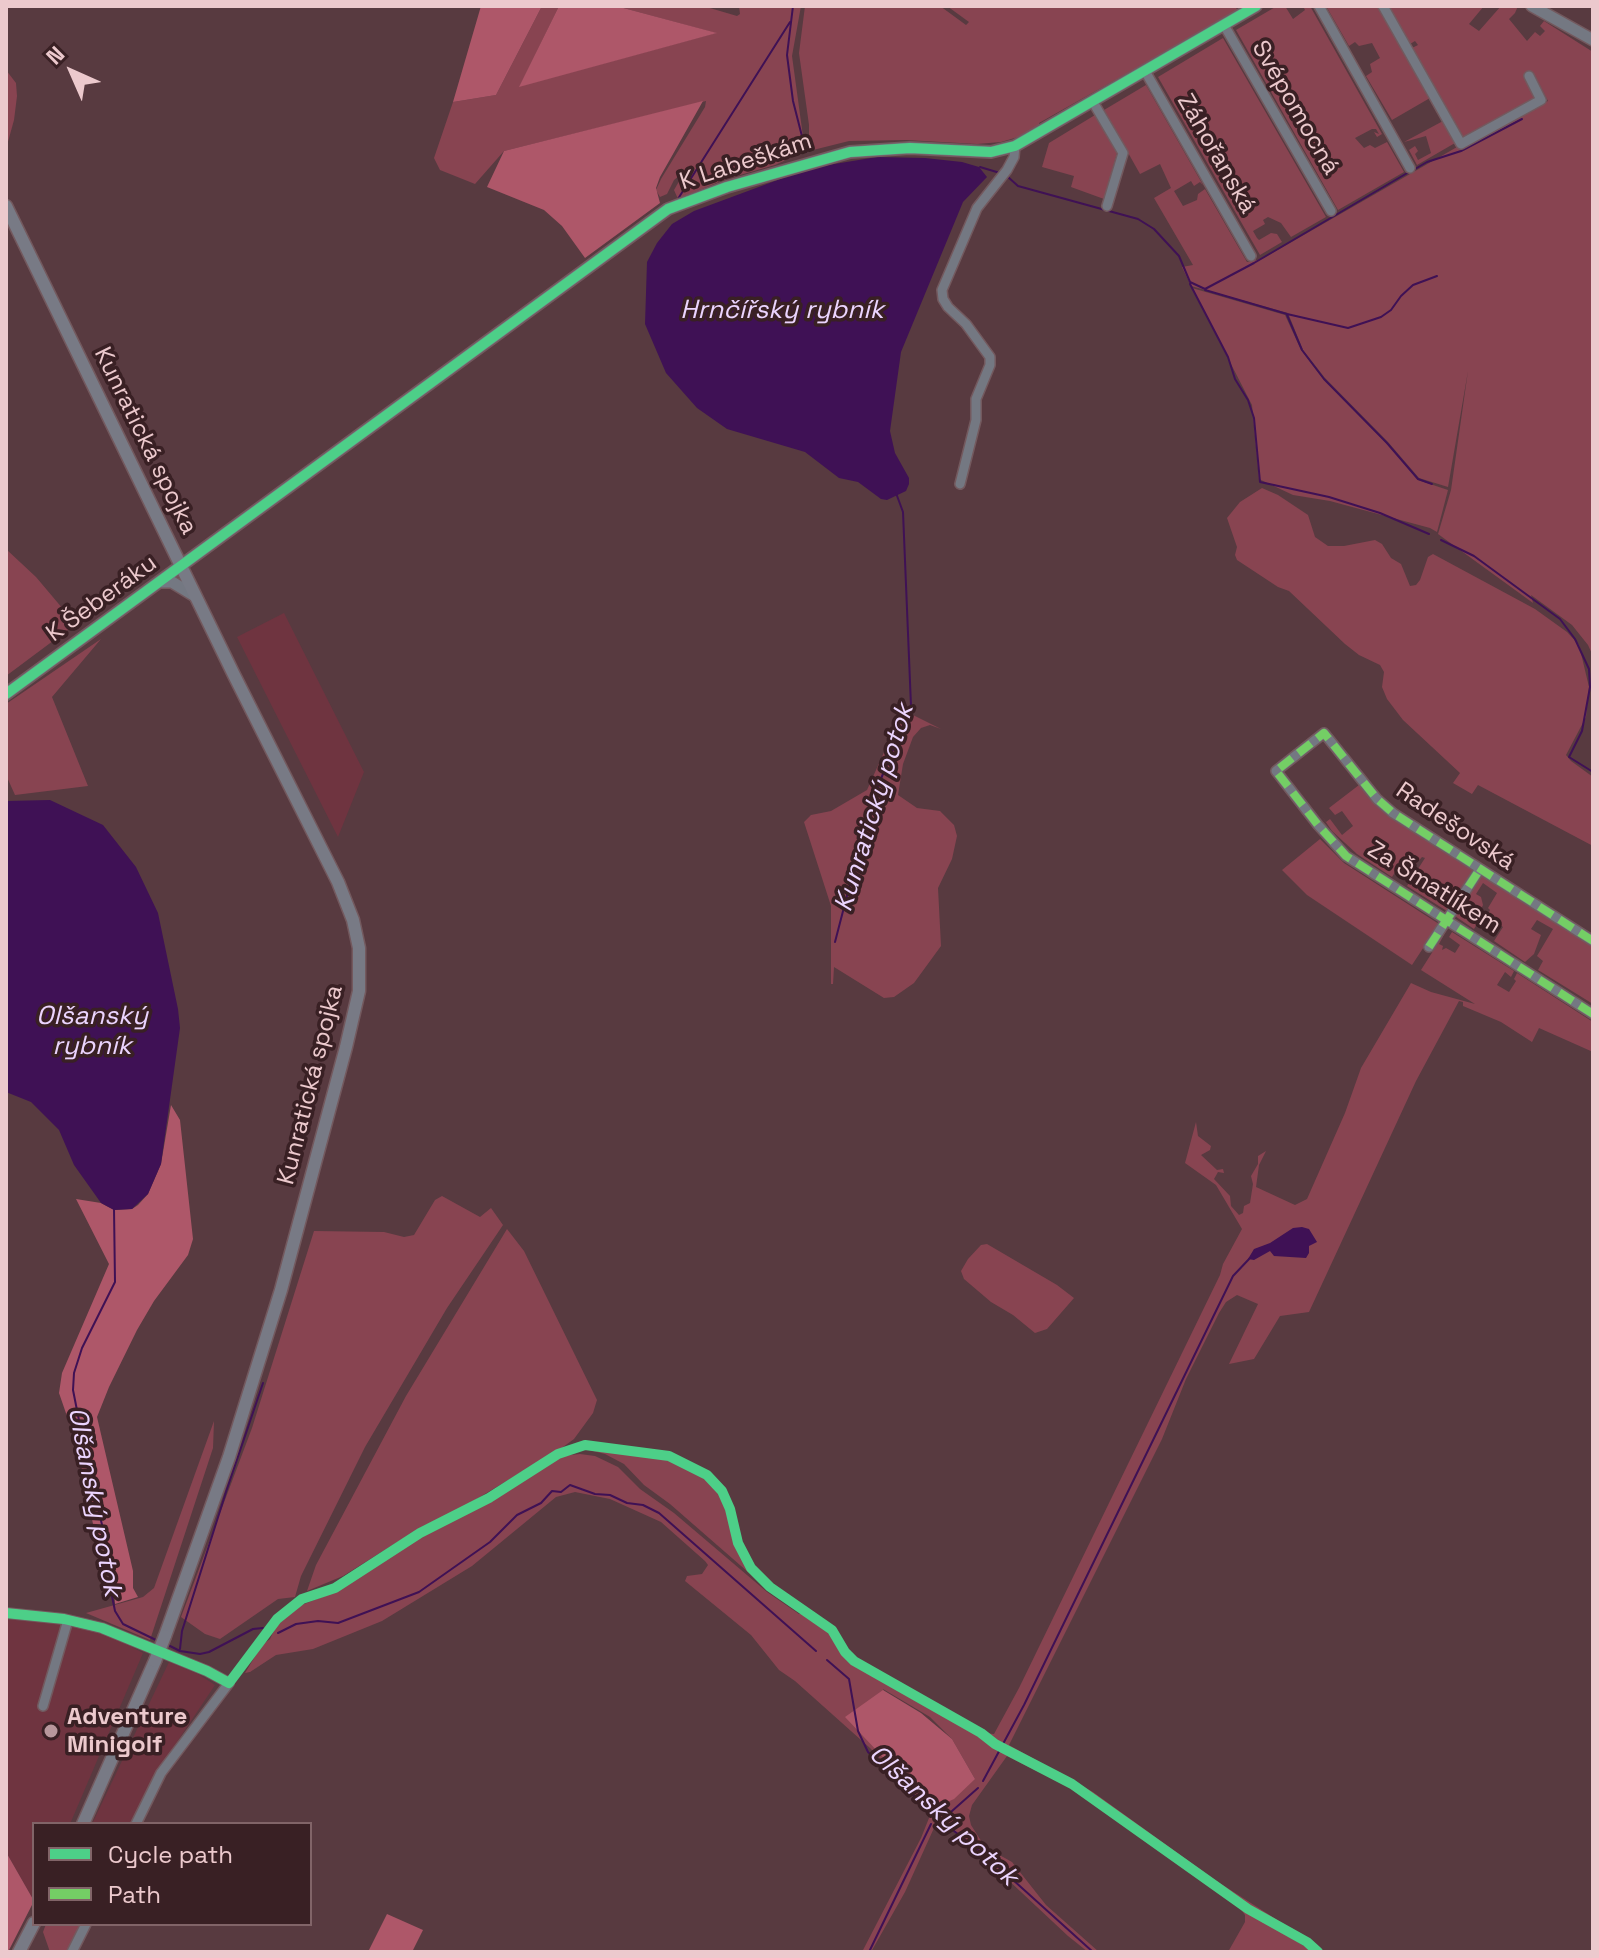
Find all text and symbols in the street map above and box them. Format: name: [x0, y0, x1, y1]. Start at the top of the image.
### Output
north arrow: [32, 32, 112, 112]
street label: Svépomocná: [1245, 36, 1345, 180]
text: N: [40, 40, 70, 70]
street label: Záhořanská: [1170, 89, 1262, 219]
street label: K Labeškám: [676, 127, 816, 197]
water label: Hrnčířský rybník: [680, 295, 884, 327]
street label: Kunratická spojka: [87, 343, 203, 539]
street label: K Šeberáku: [41, 549, 163, 649]
water label: Kunratický potok: [829, 701, 921, 915]
street label: Radešovská: [1390, 777, 1520, 877]
street label: Za Šmatlíkem: [1362, 835, 1506, 941]
street label: Kunratická spojka: [272, 982, 350, 1188]
water label: Olšanský rybník: [36, 1001, 148, 1062]
water label: Olšanský potok: [60, 1405, 128, 1599]
place label: Adventure Minigolf: [67, 1703, 187, 1759]
marker: Adventure Minigolf: [42, 1722, 60, 1740]
water label: Olšanský potok: [862, 1739, 1024, 1893]
legend: [32, 1822, 312, 1926]
text: Cycle path: [108, 1839, 233, 1870]
text: Path: [108, 1879, 161, 1910]

